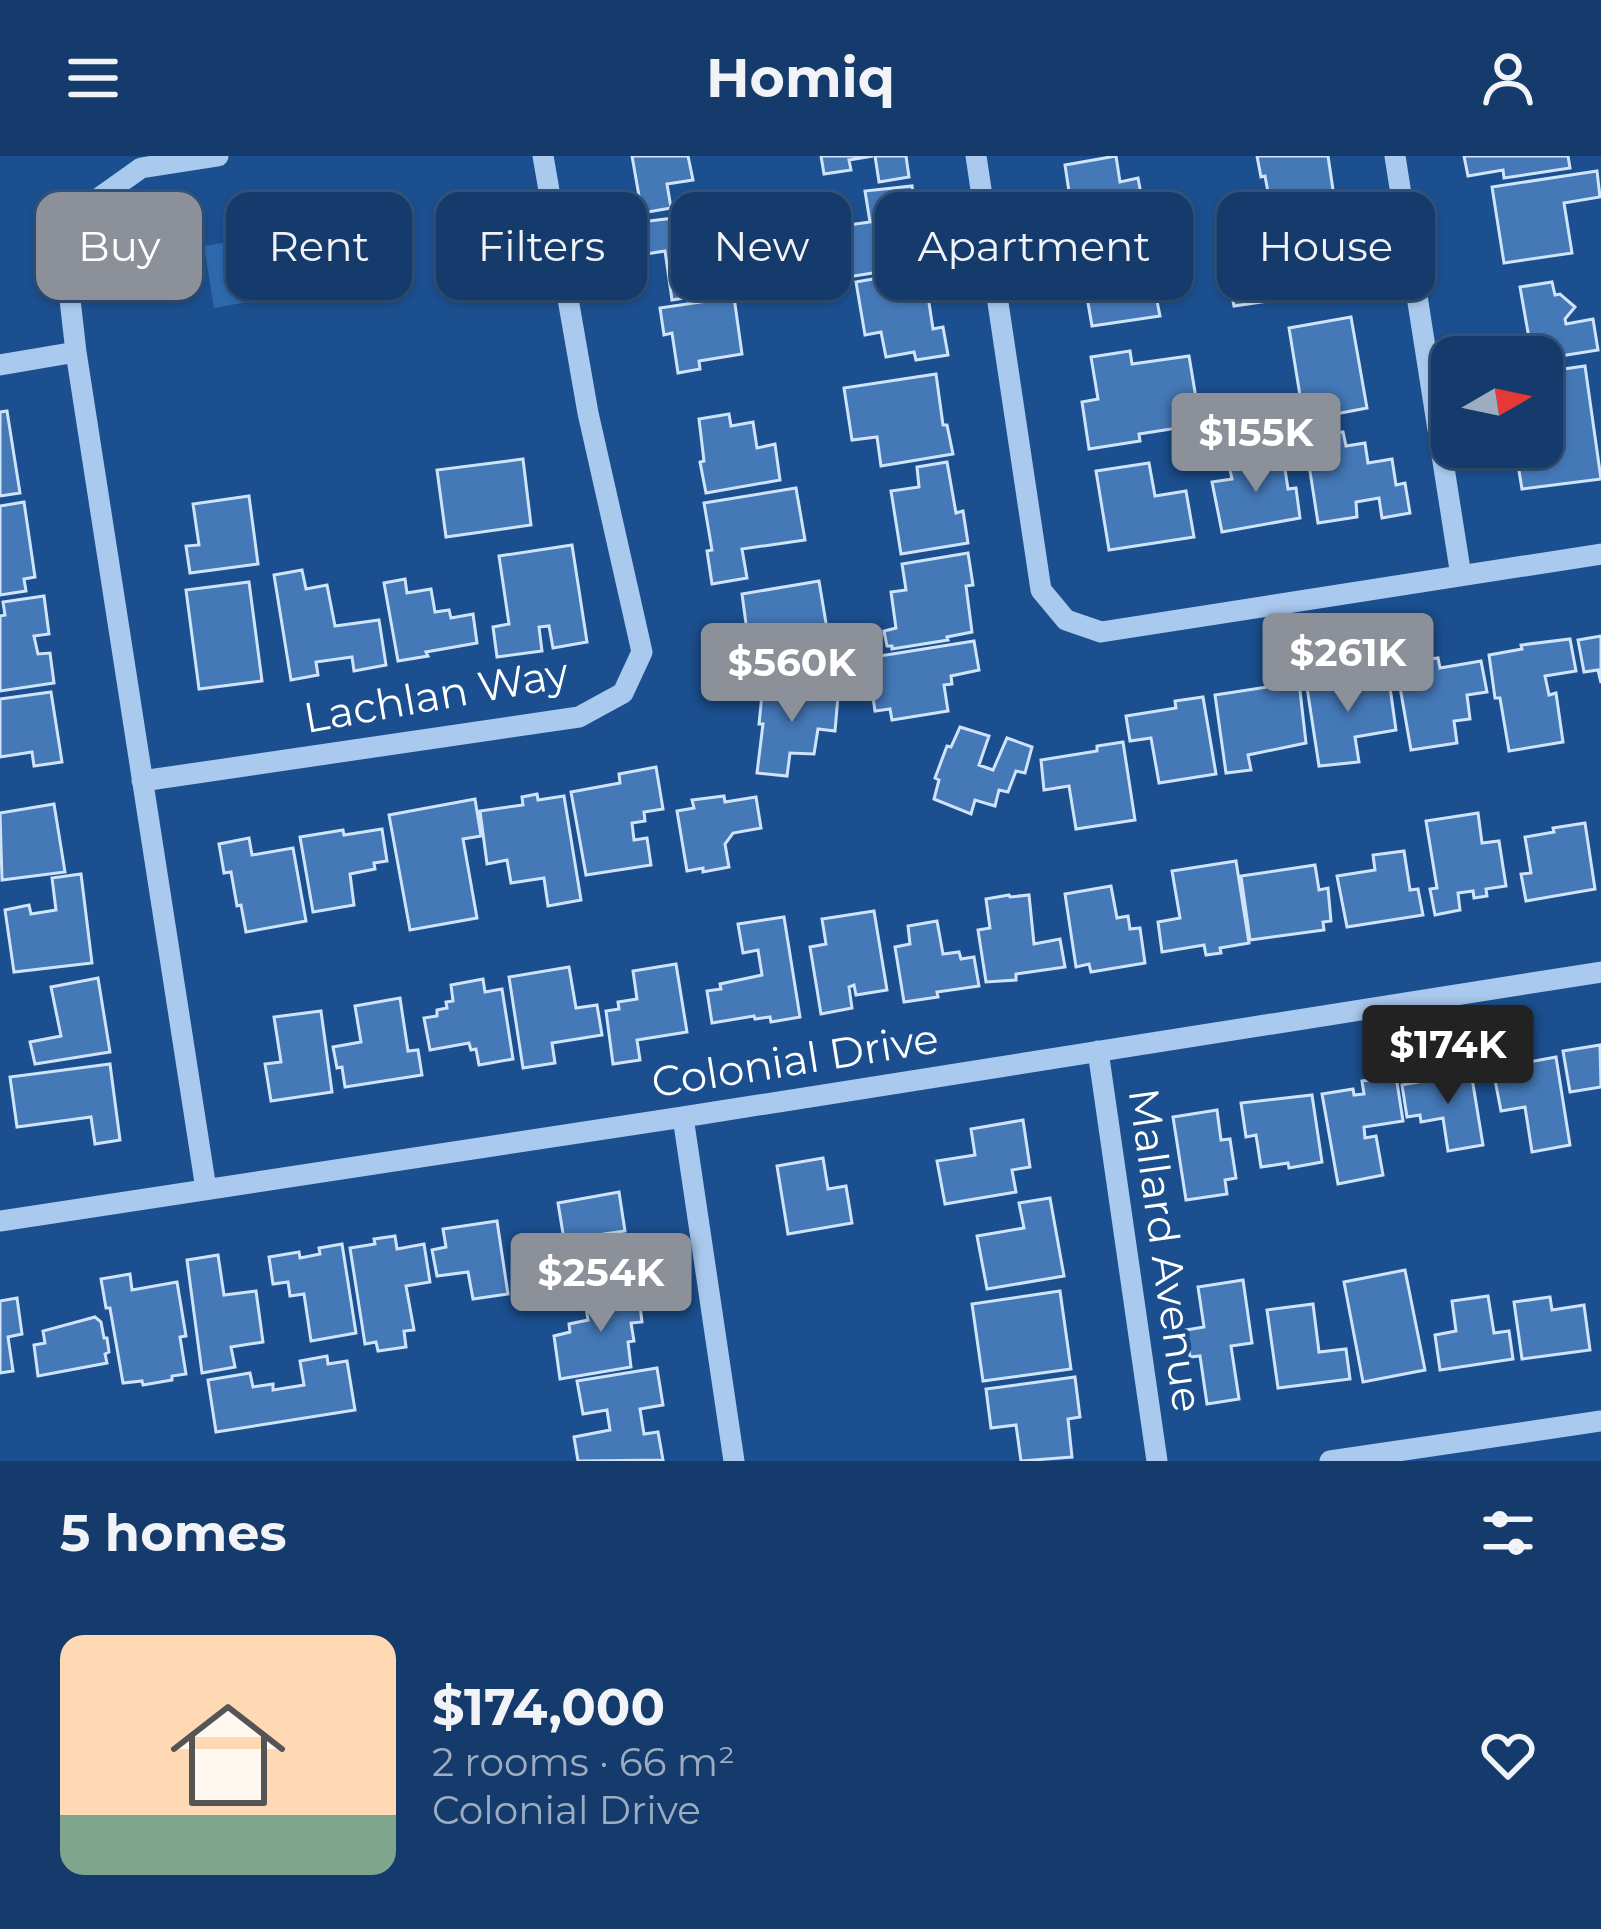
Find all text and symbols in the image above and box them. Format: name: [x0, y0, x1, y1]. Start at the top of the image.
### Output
icon: menu: [60, 45, 126, 111]
text: Homiq: [706, 45, 895, 111]
icon: person: [1475, 45, 1541, 111]
chip: Buy: [36, 192, 202, 300]
chip: Rent: [226, 192, 412, 300]
chip: Filters: [436, 192, 647, 300]
chip: New: [671, 192, 851, 300]
chip: Apartment: [875, 192, 1193, 300]
chip: House: [1217, 192, 1435, 300]
north arrow: [1431, 336, 1563, 468]
map controls: [1431, 336, 1563, 468]
pin: $155K: [1172, 393, 1340, 495]
text: $155K: [1199, 408, 1313, 456]
pin: $261K: [1264, 613, 1432, 715]
pin: $560K: [708, 623, 876, 725]
text: $261K: [1290, 628, 1406, 676]
text: $560K: [728, 638, 856, 686]
street label: Lachlan Way: [300, 646, 573, 744]
pin: $174K: [1364, 1005, 1532, 1107]
street label: Colonial Drive: [648, 1012, 942, 1108]
text: $174K: [1389, 1020, 1507, 1068]
street label: Mallard Avenue: [1118, 1085, 1214, 1415]
pin: $254K: [517, 1233, 685, 1335]
text: $254K: [538, 1248, 664, 1296]
icon: filters: [1475, 1500, 1541, 1566]
text: 5 homes: [60, 1502, 287, 1564]
text: $174,000: [432, 1676, 665, 1738]
icon: home: [156, 1683, 300, 1827]
icon: heart: [1475, 1722, 1541, 1788]
text: 2 rooms · 66 m²: [432, 1738, 735, 1786]
text: Colonial Drive: [432, 1786, 701, 1834]

